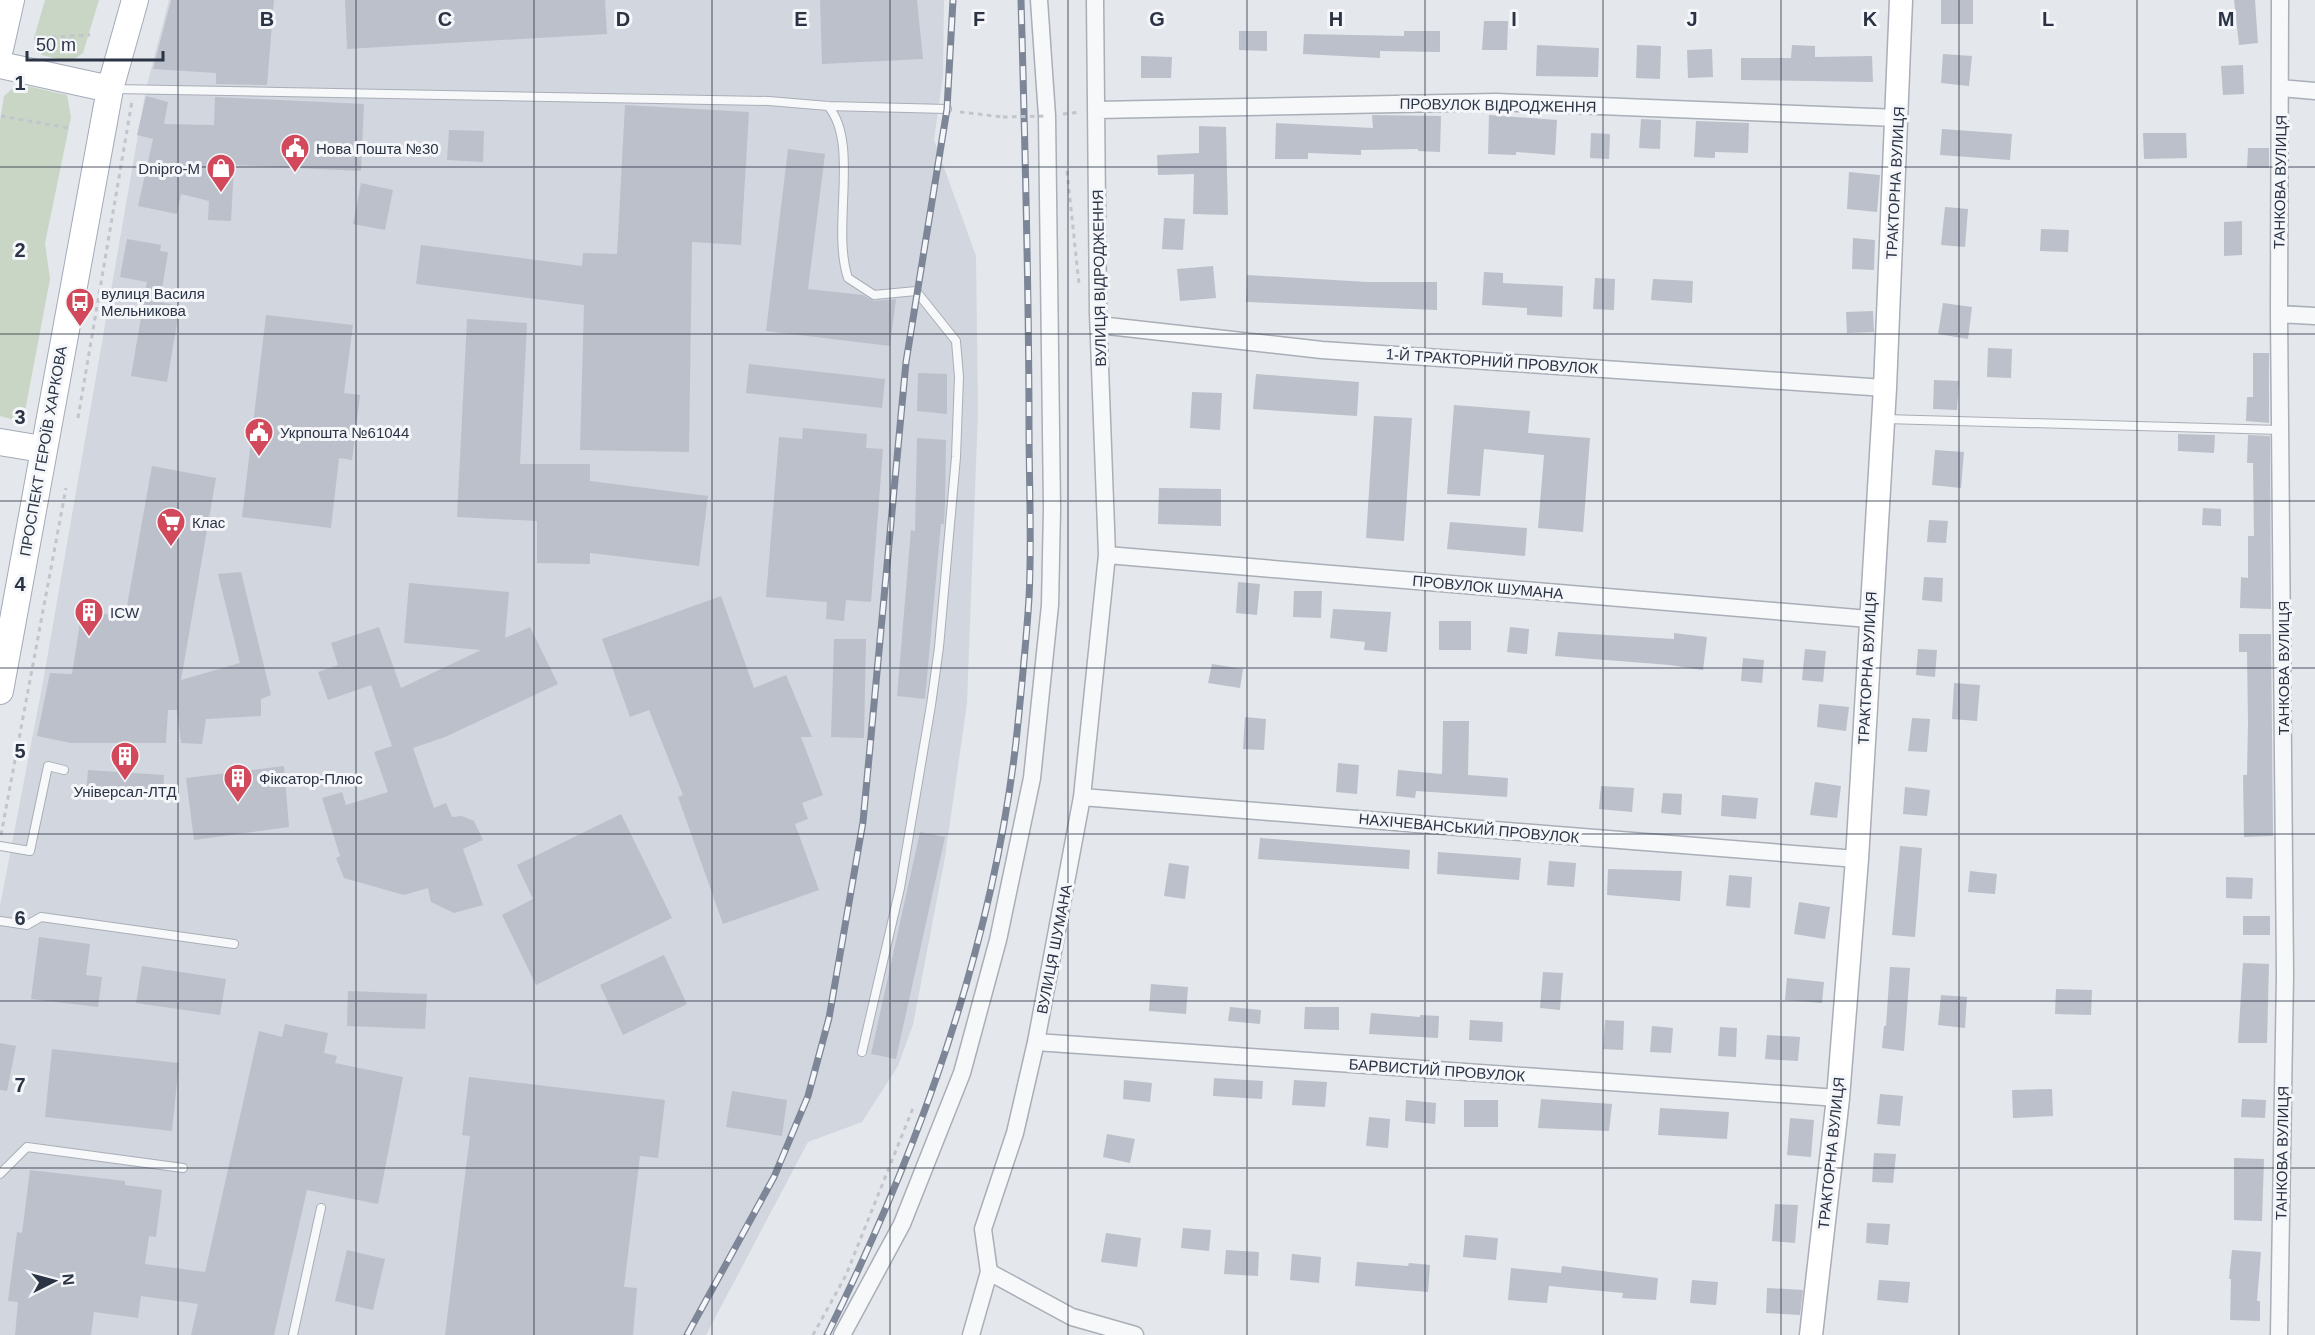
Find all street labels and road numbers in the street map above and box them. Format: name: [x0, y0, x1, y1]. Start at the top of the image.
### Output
street label: ПРОВУЛОК ВІДРОДЖЕННЯ: [1399, 95, 1597, 115]
street label: ТРАКТОРНА ВУЛИЦЯ: [1883, 106, 1907, 260]
street label: ТАНКОВА ВУЛИЦЯ: [2270, 115, 2290, 249]
street label: ВУЛИЦЯ ВІДРОДЖЕННЯ: [1089, 189, 1109, 367]
street label: ПРОСПЕКТ ГЕРОЇВ ХАРКОВА: [16, 344, 70, 558]
street label: 1-Й ТРАКТОРНИЙ ПРОВУЛОК: [1385, 345, 1599, 377]
street label: ПРОВУЛОК ШУМАНА: [1412, 572, 1564, 602]
street label: ТРАКТОРНА ВУЛИЦЯ: [1855, 591, 1879, 745]
street label: ТАНКОВА ВУЛИЦЯ: [2275, 601, 2292, 735]
street label: НАХІЧЕВАНСЬКИЙ ПРОВУЛОК: [1358, 810, 1580, 846]
street label: ВУЛИЦЯ ШУМАНА: [1033, 883, 1075, 1015]
street label: БАРВИСТИЙ ПРОВУЛОК: [1348, 1055, 1526, 1085]
street label: ТРАКТОРНА ВУЛИЦЯ: [1815, 1076, 1847, 1230]
street label: ТАНКОВА ВУЛИЦЯ: [2272, 1086, 2292, 1220]

